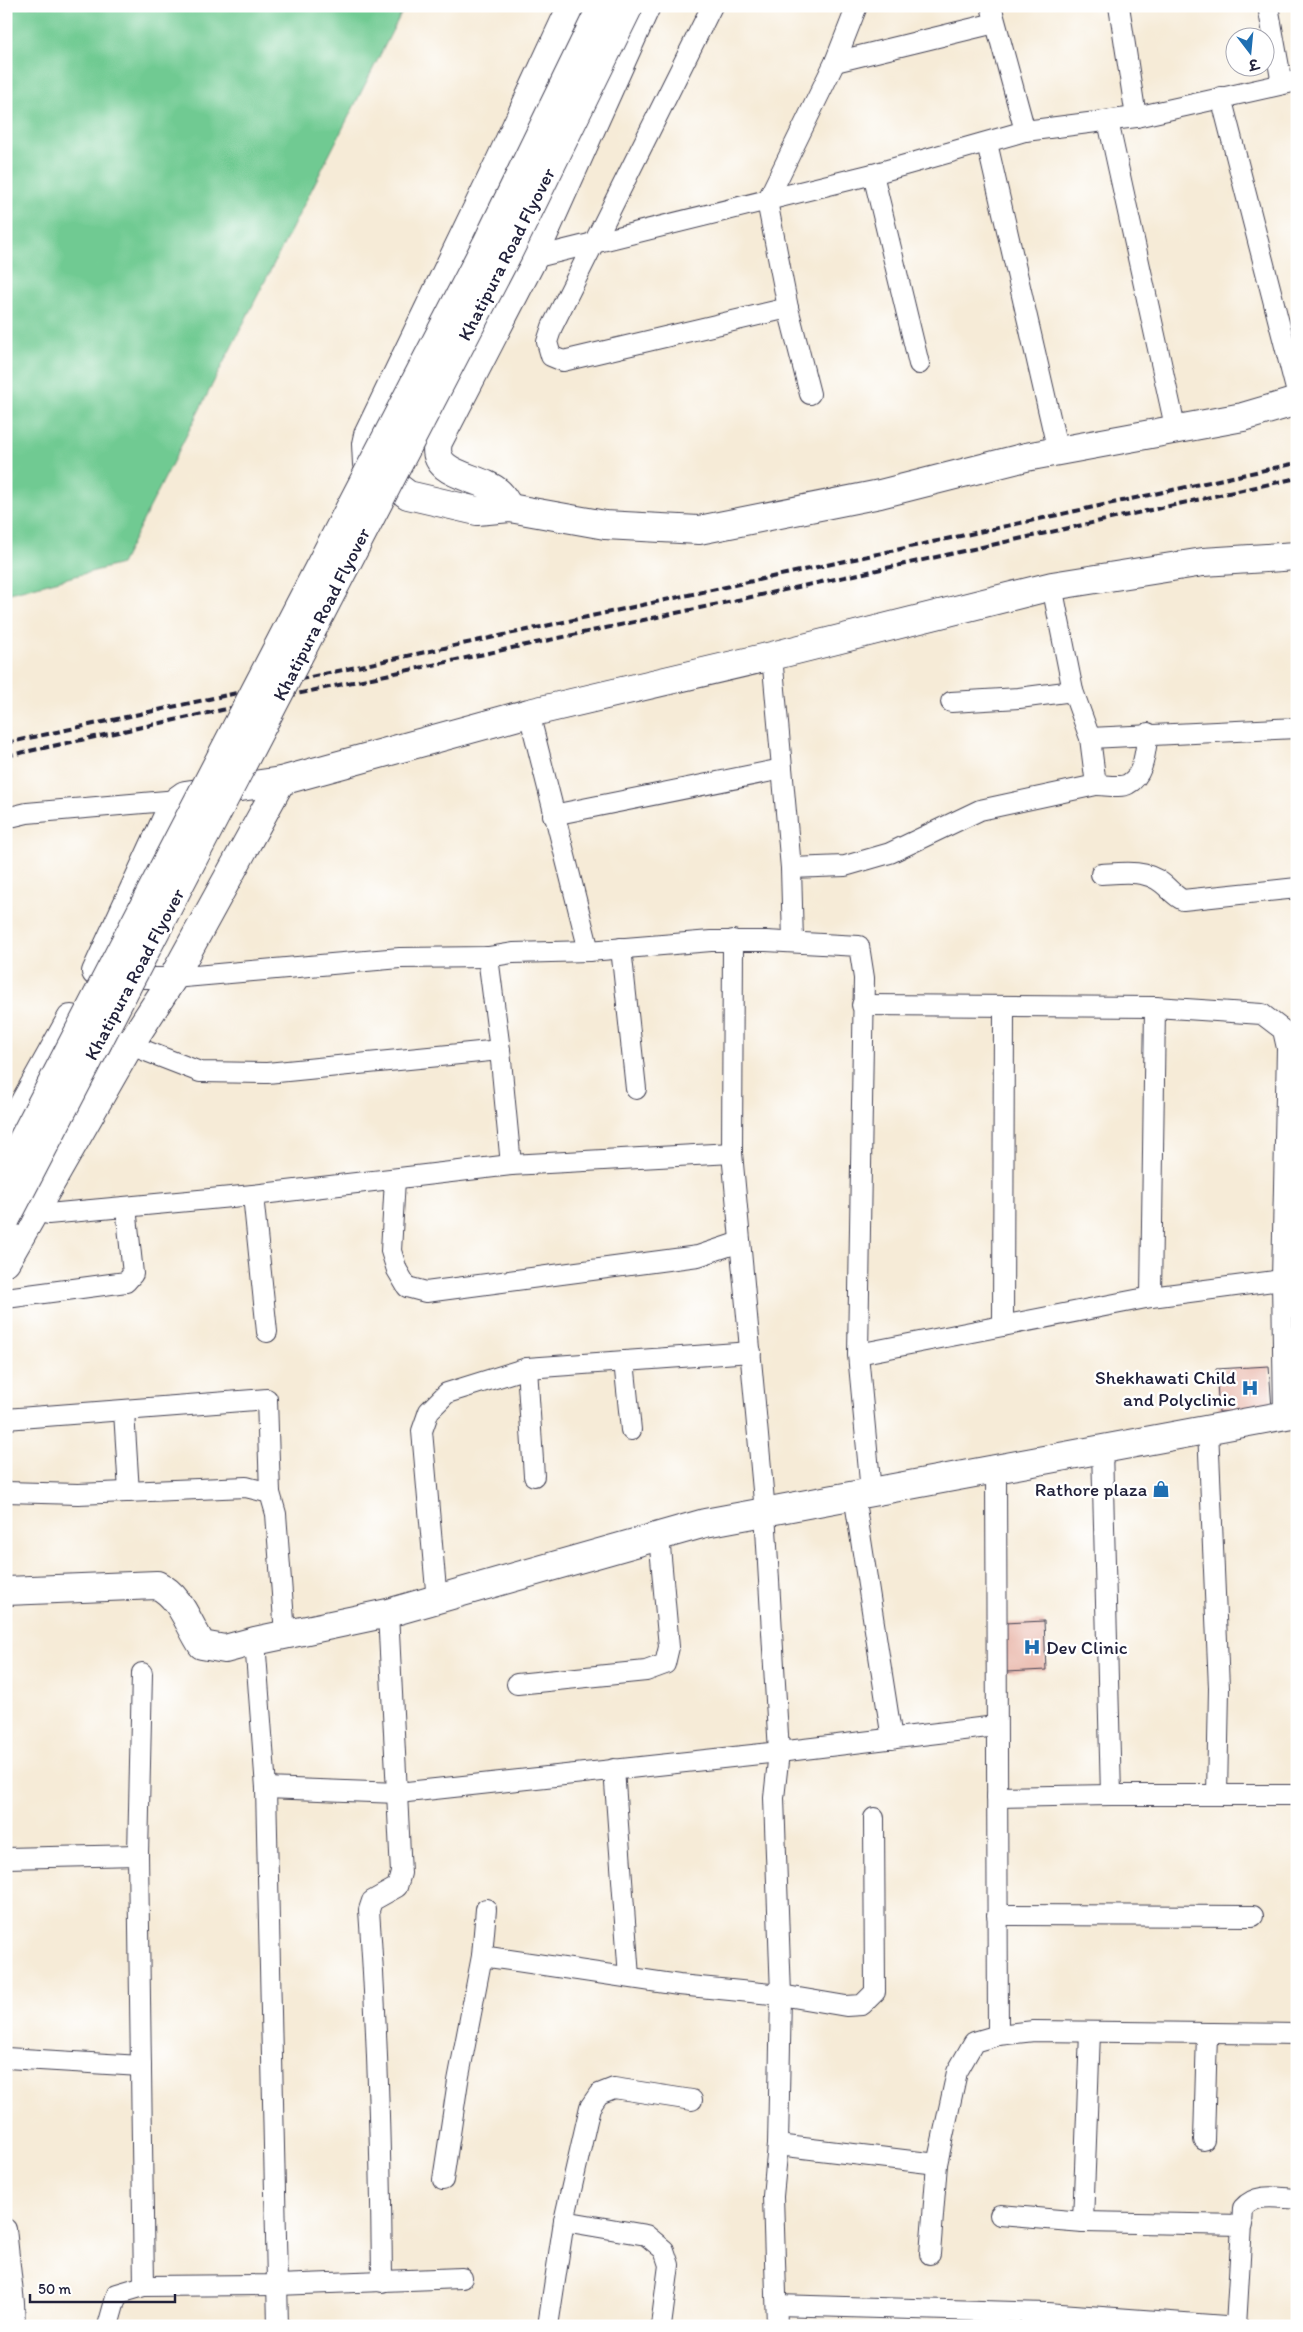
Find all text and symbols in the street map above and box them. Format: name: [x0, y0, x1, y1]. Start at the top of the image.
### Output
north arrow: [1226, 28, 1276, 78]
text: उ: [1245, 54, 1262, 74]
street label: Khatipura Road Flyover: [453, 163, 560, 345]
street label: Khatipura Road Flyover: [268, 523, 375, 705]
street label: Khatipura Road Flyover: [79, 884, 190, 1064]
place label: Shekhawati Child and Polyclinic: [1095, 1366, 1236, 1411]
hospital icon: Shekhawati Child and Polyclinic: [1240, 1378, 1260, 1398]
place label: Rathore plaza: [1035, 1478, 1147, 1501]
shop icon: Rathore plaza: [1151, 1479, 1171, 1499]
place label: Dev Clinic: [1046, 1636, 1128, 1659]
hospital icon: Dev Clinic: [1022, 1637, 1042, 1657]
scale bar: [30, 2272, 175, 2304]
text: 50 m: [38, 2280, 71, 2298]

